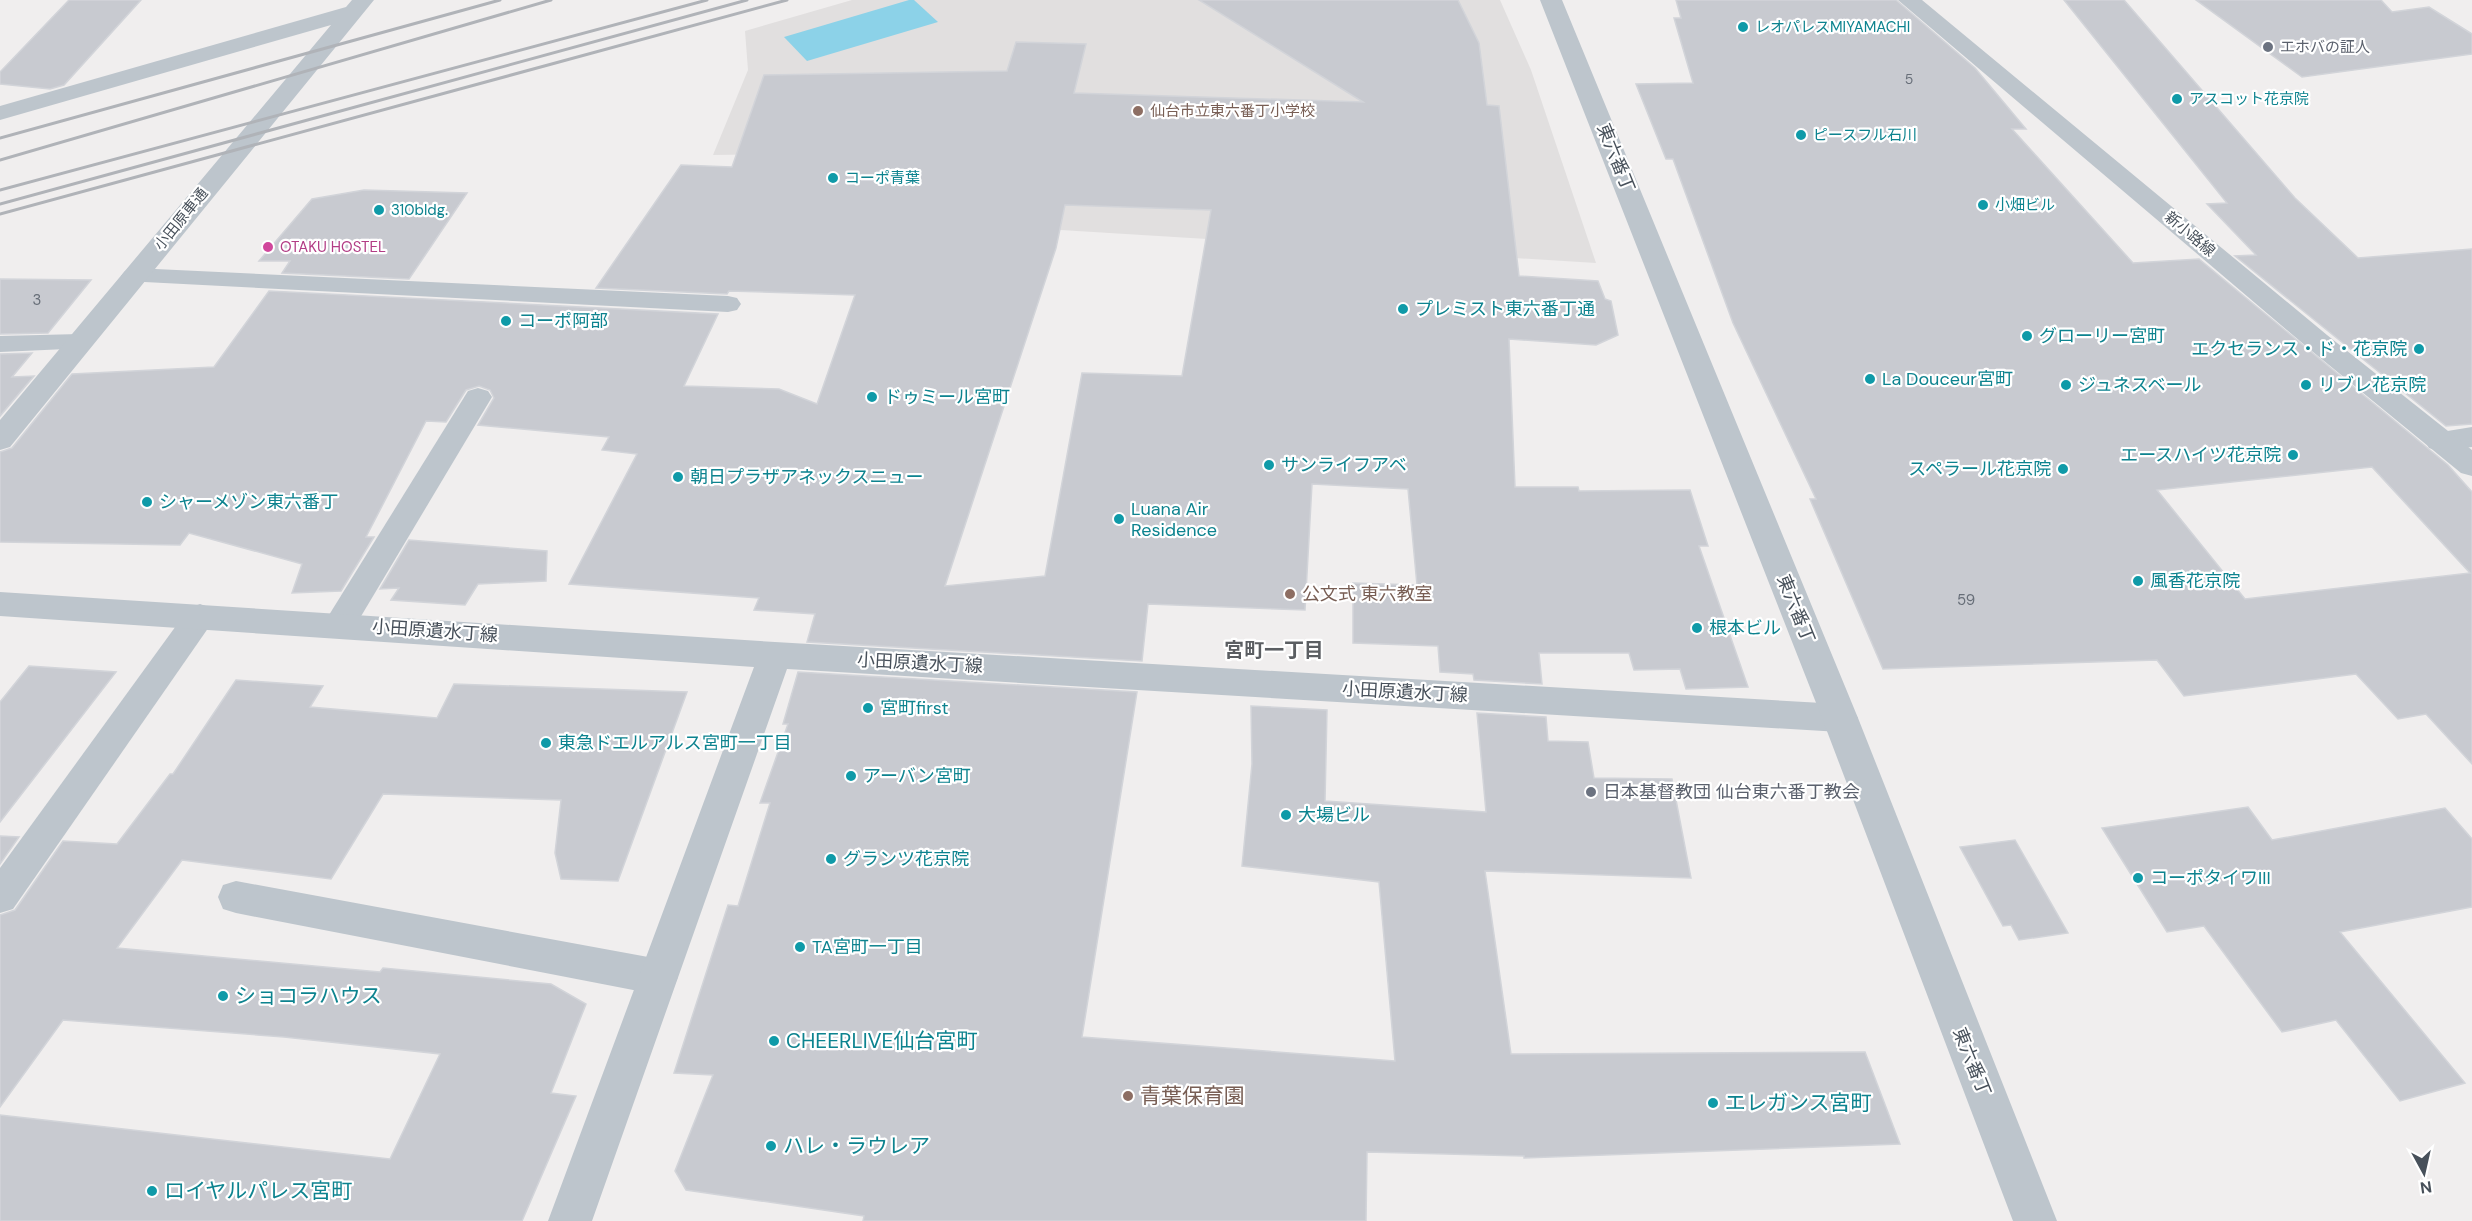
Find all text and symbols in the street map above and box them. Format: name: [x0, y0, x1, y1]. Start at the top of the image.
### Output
place label: レオパレスMIYAMACHI: [1755, 17, 1910, 37]
marker: レオパレスMIYAMACHI: [1736, 20, 1750, 34]
place label: エホバの証人: [2280, 37, 2370, 57]
marker: エホバの証人: [2261, 40, 2275, 54]
house number: 5: [1905, 70, 1913, 88]
place label: アスコット花京院: [2189, 89, 2309, 109]
marker: アスコット花京院: [2170, 92, 2184, 106]
place label: 仙台市立東六番丁小学校: [1150, 101, 1315, 121]
marker: 仙台市立東六番丁小学校: [1131, 104, 1145, 118]
street label: 東六番丁: [1591, 120, 1641, 196]
place label: ピースフル石川: [1813, 125, 1917, 145]
marker: ピースフル石川: [1794, 128, 1808, 142]
place label: コーポ青葉: [845, 168, 920, 188]
marker: コーポ青葉: [826, 171, 840, 185]
street label: 小田原車通: [150, 184, 212, 254]
place label: 小畑ビル: [1995, 195, 2055, 215]
marker: 小畑ビル: [1976, 198, 1990, 212]
place label: 310bldg.: [391, 200, 448, 220]
marker: 310bldg.: [372, 203, 386, 217]
street label: 新小路線: [2161, 207, 2219, 261]
place label: OTAKU HOSTEL: [280, 237, 386, 257]
marker: OTAKU HOSTEL: [261, 240, 275, 254]
house number: 3: [33, 290, 41, 310]
place label: プレミスト東六番丁通: [1415, 297, 1595, 321]
marker: プレミスト東六番丁通: [1396, 302, 1410, 316]
place label: コーポ阿部: [518, 309, 608, 333]
marker: コーポ阿部: [499, 314, 513, 328]
place label: グローリー宮町: [2039, 324, 2165, 348]
marker: グローリー宮町: [2020, 329, 2034, 343]
place label: エクセランス・ド・花京院: [2191, 337, 2407, 361]
marker: エクセランス・ド・花京院: [2412, 342, 2426, 356]
place label: La Douceur宮町: [1882, 367, 2013, 391]
marker: La Douceur宮町: [1863, 372, 1877, 386]
place label: ジュネスベール: [2078, 373, 2201, 397]
place label: リブレ花京院: [2318, 373, 2426, 397]
marker: ジュネスベール: [2059, 378, 2073, 392]
marker: リブレ花京院: [2299, 378, 2313, 392]
place label: ドゥミール宮町: [884, 385, 1010, 409]
marker: ドゥミール宮町: [865, 390, 879, 404]
place label: エースハイツ花京院: [2120, 443, 2281, 467]
marker: エースハイツ花京院: [2286, 448, 2300, 462]
place label: サンライフアベ: [1281, 453, 1407, 477]
place label: スペラール花京院: [1908, 457, 2051, 481]
marker: サンライフアベ: [1262, 458, 1276, 472]
marker: スペラール花京院: [2056, 462, 2070, 476]
place label: 朝日プラザアネックスニュー: [690, 465, 923, 489]
marker: 朝日プラザアネックスニュー: [671, 470, 685, 484]
place label: シャーメゾン東六番丁: [159, 490, 338, 514]
marker: シャーメゾン東六番丁: [140, 495, 154, 509]
place label: Luana Air Residence: [1131, 497, 1217, 542]
marker: Luana Air Residence: [1112, 512, 1126, 526]
place label: 風香花京院: [2150, 569, 2240, 593]
street label: 東六番丁: [1771, 571, 1821, 647]
marker: 風香花京院: [2131, 574, 2145, 588]
place label: 公文式 東六教室: [1302, 582, 1433, 606]
marker: 公文式 東六教室: [1283, 587, 1297, 601]
house number: 59: [1957, 590, 1975, 610]
street label: 小田原遺水丁線: [371, 615, 499, 647]
place label: 根本ビル: [1709, 616, 1781, 640]
marker: 根本ビル: [1690, 621, 1704, 635]
district label: 宮町一丁目: [1224, 637, 1324, 663]
street label: 小田原遺水丁線: [856, 648, 984, 678]
street label: 小田原遺水丁線: [1341, 677, 1469, 707]
place label: 宮町first: [880, 696, 949, 720]
marker: 宮町first: [861, 701, 875, 715]
place label: 東急ドエルアルス宮町一丁目: [558, 731, 792, 755]
marker: 東急ドエルアルス宮町一丁目: [539, 736, 553, 750]
place label: アーバン宮町: [863, 764, 971, 788]
marker: アーバン宮町: [844, 769, 858, 783]
place label: 日本基督教団 仙台東六番丁教会: [1603, 780, 1860, 804]
marker: 日本基督教団 仙台東六番丁教会: [1584, 785, 1598, 799]
place label: 大場ビル: [1298, 803, 1370, 827]
marker: 大場ビル: [1279, 808, 1293, 822]
place label: グランツ花京院: [843, 847, 969, 871]
marker: グランツ花京院: [824, 852, 838, 866]
place label: コーポタイワIII: [2150, 866, 2271, 890]
marker: コーポタイワIII: [2131, 871, 2145, 885]
place label: TA宮町一丁目: [812, 935, 923, 959]
marker: TA宮町一丁目: [793, 940, 807, 954]
place label: ショコラハウス: [235, 982, 382, 1010]
marker: ショコラハウス: [216, 989, 230, 1003]
street label: 東六番丁: [1947, 1024, 1997, 1100]
place label: CHEERLIVE仙台宮町: [786, 1027, 977, 1055]
marker: CHEERLIVE仙台宮町: [767, 1034, 781, 1048]
place label: 青葉保育園: [1140, 1082, 1245, 1110]
marker: 青葉保育園: [1121, 1089, 1135, 1103]
place label: エレガンス宮町: [1725, 1089, 1872, 1117]
marker: エレガンス宮町: [1706, 1096, 1720, 1110]
place label: ハレ・ラウレア: [783, 1132, 930, 1160]
marker: ハレ・ラウレア: [764, 1139, 778, 1153]
north arrow: [2394, 1143, 2454, 1203]
text: N: [2419, 1176, 2433, 1199]
place label: ロイヤルパレス宮町: [164, 1177, 352, 1205]
marker: ロイヤルパレス宮町: [145, 1184, 159, 1198]

